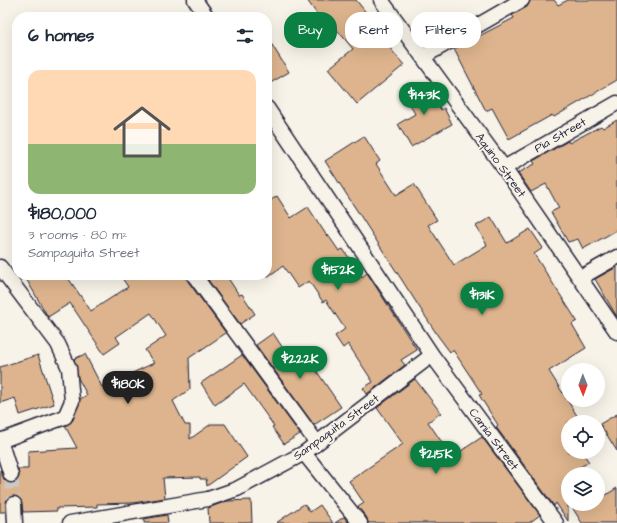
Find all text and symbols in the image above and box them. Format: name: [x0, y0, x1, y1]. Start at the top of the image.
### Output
chip: Buy: [284, 12, 337, 48]
chip: Rent: [345, 12, 403, 48]
chip: Filters: [411, 12, 481, 48]
text: 6 homes: [28, 24, 94, 48]
icon: filters: [234, 25, 256, 47]
pin: $143K: [396, 82, 452, 116]
text: $143K: [408, 86, 440, 104]
icon: home: [106, 96, 178, 168]
street label: Pia Street: [531, 114, 589, 157]
street label: Aquino Street: [471, 129, 530, 201]
text: $180,000: [28, 202, 97, 226]
text: 3 rooms · 80 m²: [28, 226, 127, 244]
text: Sampaguita Street: [28, 244, 139, 262]
pin: $152K: [310, 257, 366, 291]
text: $152K: [321, 261, 355, 279]
pin: $131K: [454, 282, 510, 316]
text: $131K: [469, 286, 495, 304]
pin: $222K: [272, 346, 328, 380]
text: $222K: [281, 350, 319, 368]
north arrow: [561, 363, 605, 407]
map controls: [561, 363, 605, 511]
pin: $180K: [100, 371, 156, 405]
text: $180K: [111, 375, 145, 393]
street label: Sampaguita Street: [290, 390, 384, 465]
street label: Camia Street: [465, 405, 523, 474]
button: locate: [561, 415, 605, 459]
pin: $215K: [408, 441, 464, 475]
text: $215K: [419, 445, 453, 463]
button: layers: [561, 467, 605, 511]

